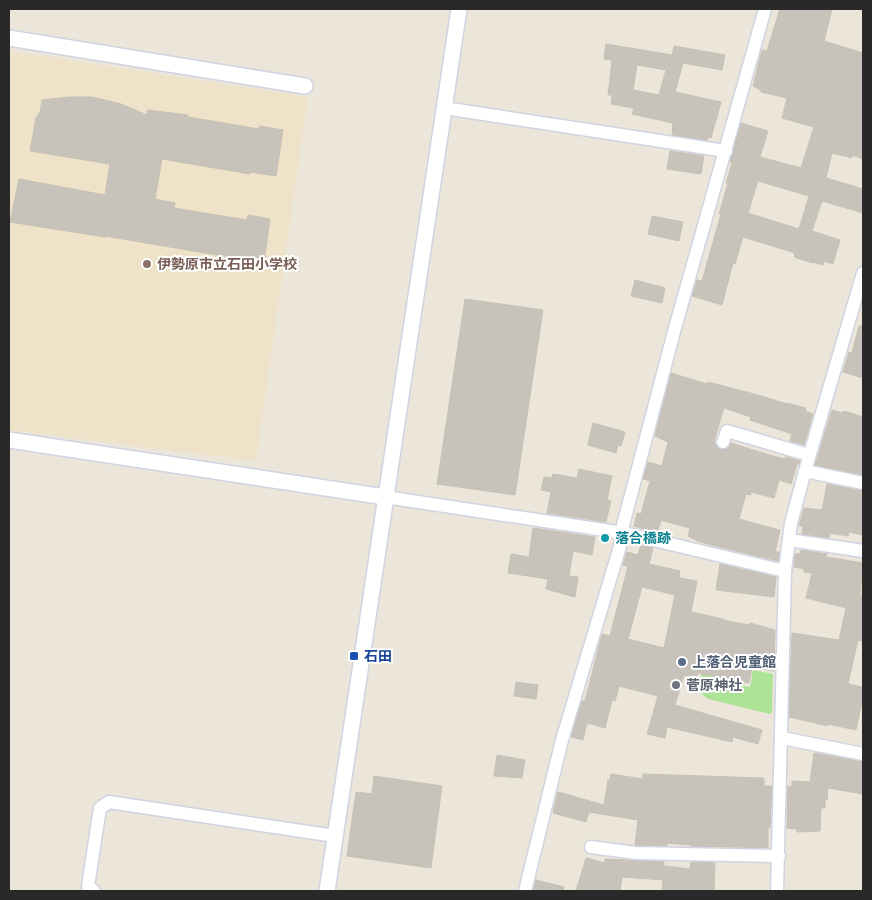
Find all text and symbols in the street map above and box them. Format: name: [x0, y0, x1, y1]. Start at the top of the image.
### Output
place label: 伊勢原市立石田小学校: [157, 255, 297, 273]
marker: 伊勢原市立石田小学校: [141, 258, 153, 270]
place label: 落合橋跡: [615, 529, 671, 547]
marker: 落合橋跡: [599, 532, 611, 544]
place label: 石田: [364, 647, 392, 665]
marker: 石田: [348, 650, 360, 662]
place label: 上落合児童館: [692, 653, 776, 671]
marker: 上落合児童館: [676, 656, 688, 668]
place label: 菅原神社: [686, 676, 742, 694]
marker: 菅原神社: [670, 679, 682, 691]

